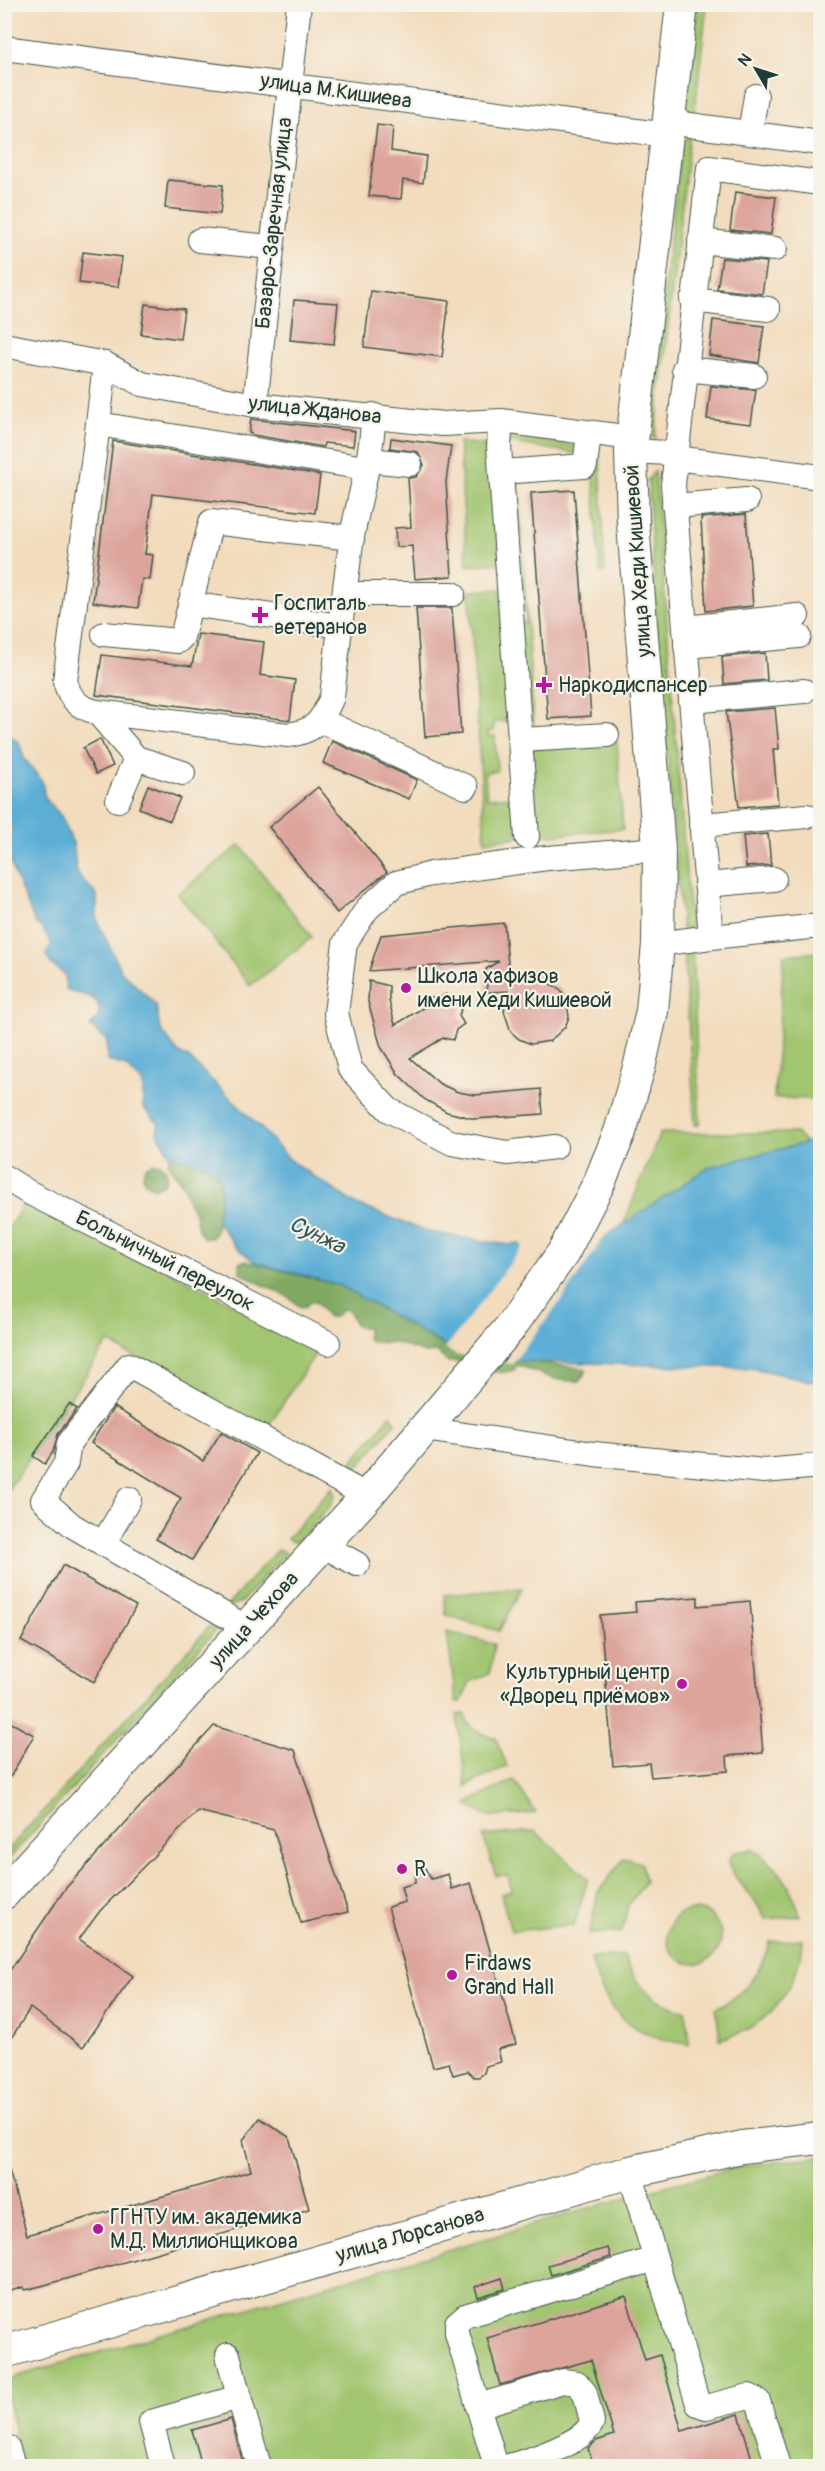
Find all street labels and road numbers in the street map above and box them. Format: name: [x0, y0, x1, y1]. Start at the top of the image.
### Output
street label: улица М.Кишиева: [258, 67, 413, 115]
street label: Базаро-Заречная улица: [249, 116, 299, 330]
street label: улица Жданова: [246, 389, 383, 430]
street label: улица Хеди Кишиевой: [618, 464, 658, 659]
street label: Больничный переулок: [71, 1204, 259, 1318]
street label: улица Чехова: [203, 1566, 305, 1675]
street label: улица Лорсанова: [332, 2201, 487, 2269]

